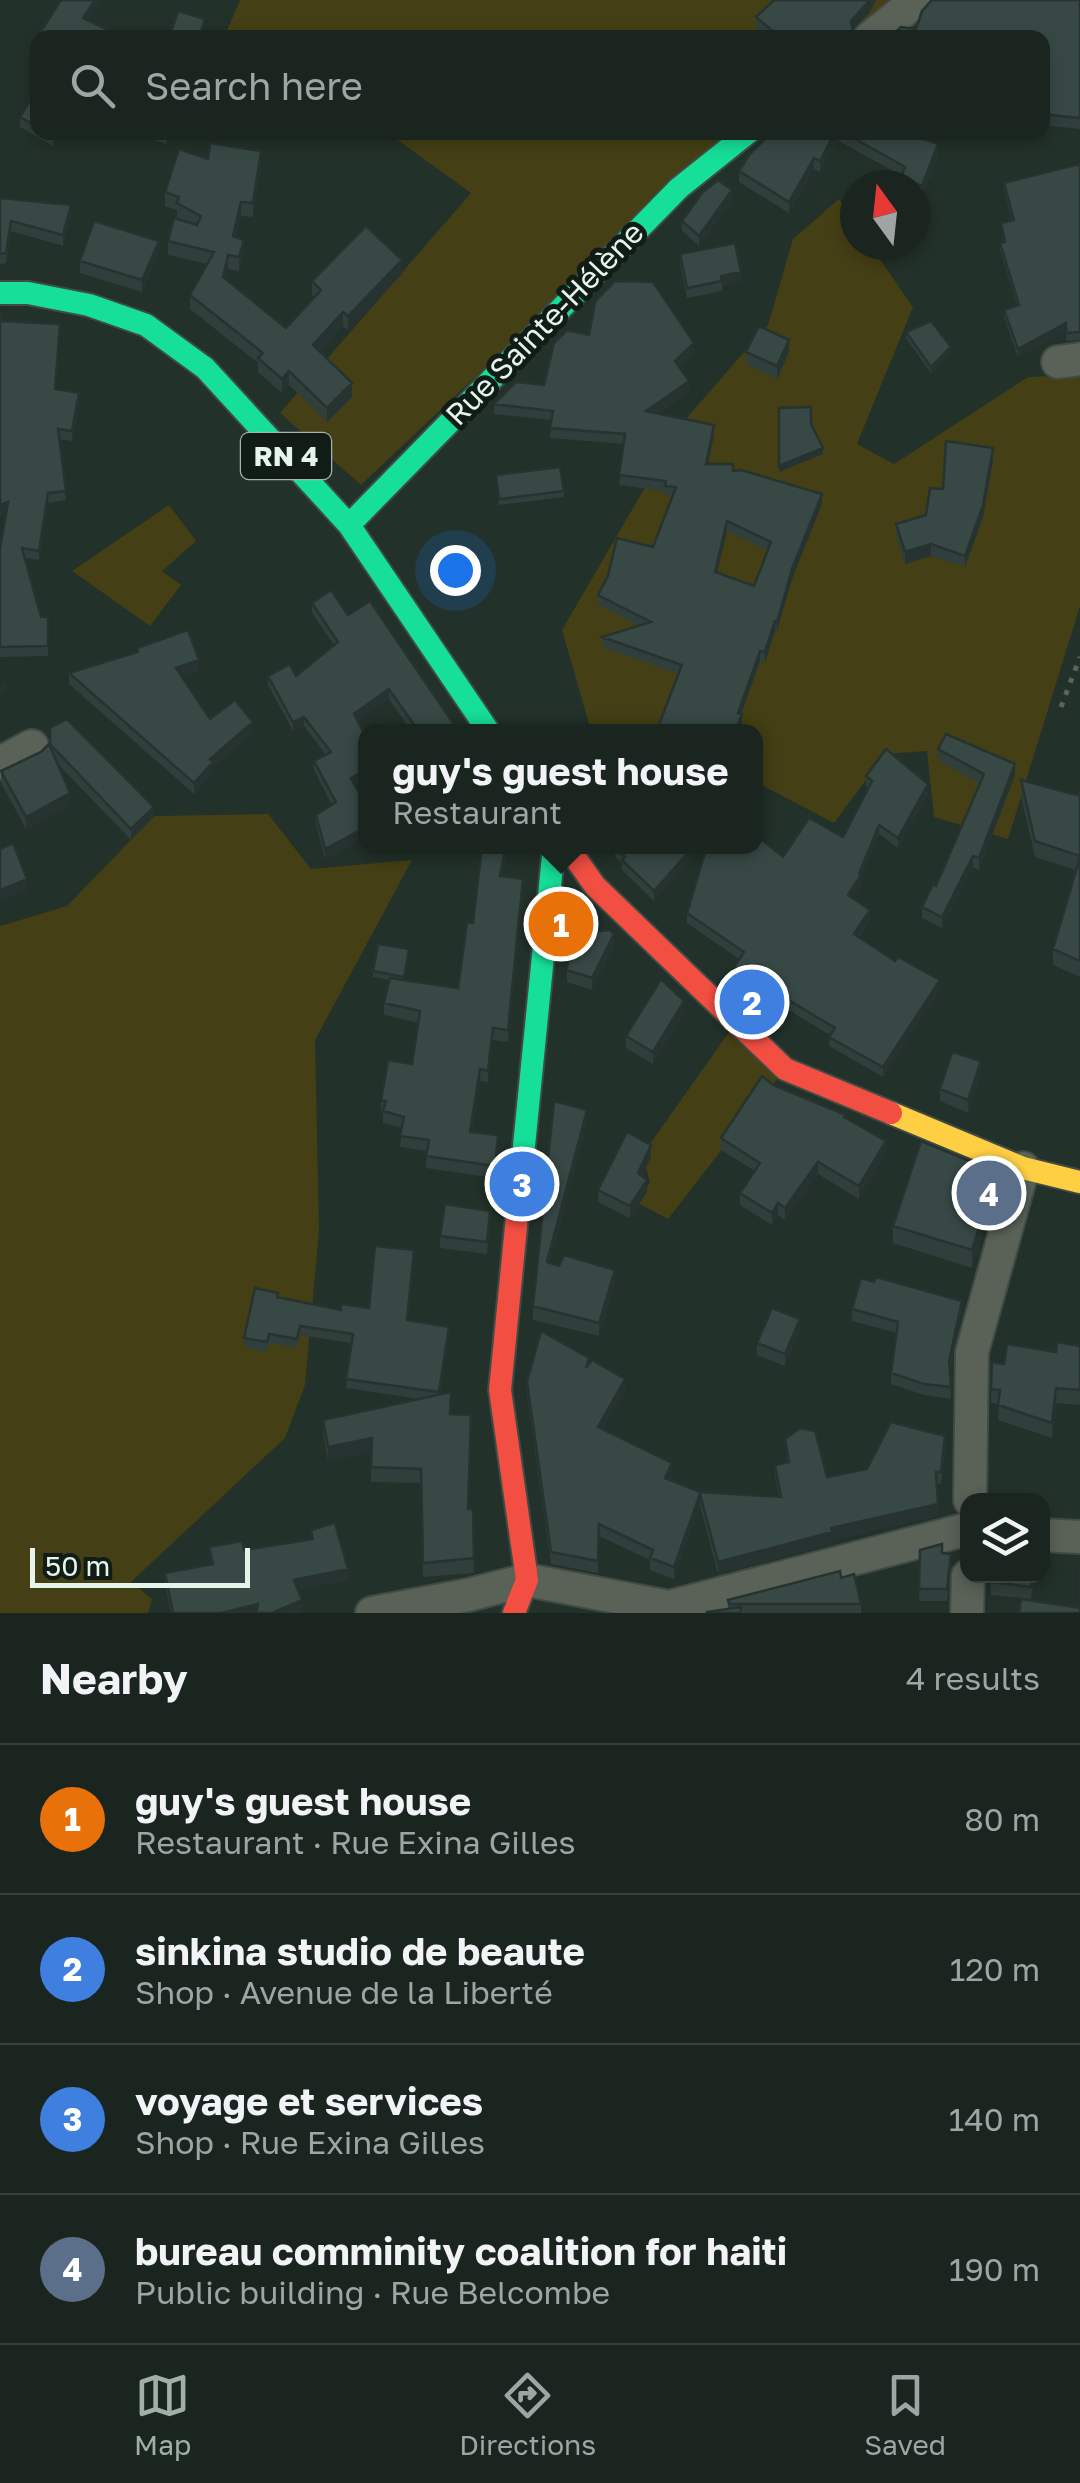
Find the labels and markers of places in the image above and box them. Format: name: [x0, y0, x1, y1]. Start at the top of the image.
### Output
pin: 1: [528, 886, 594, 962]
pin: 2: [720, 964, 784, 1040]
pin: 3: [490, 1146, 554, 1222]
pin: 4: [956, 1156, 1022, 1230]

